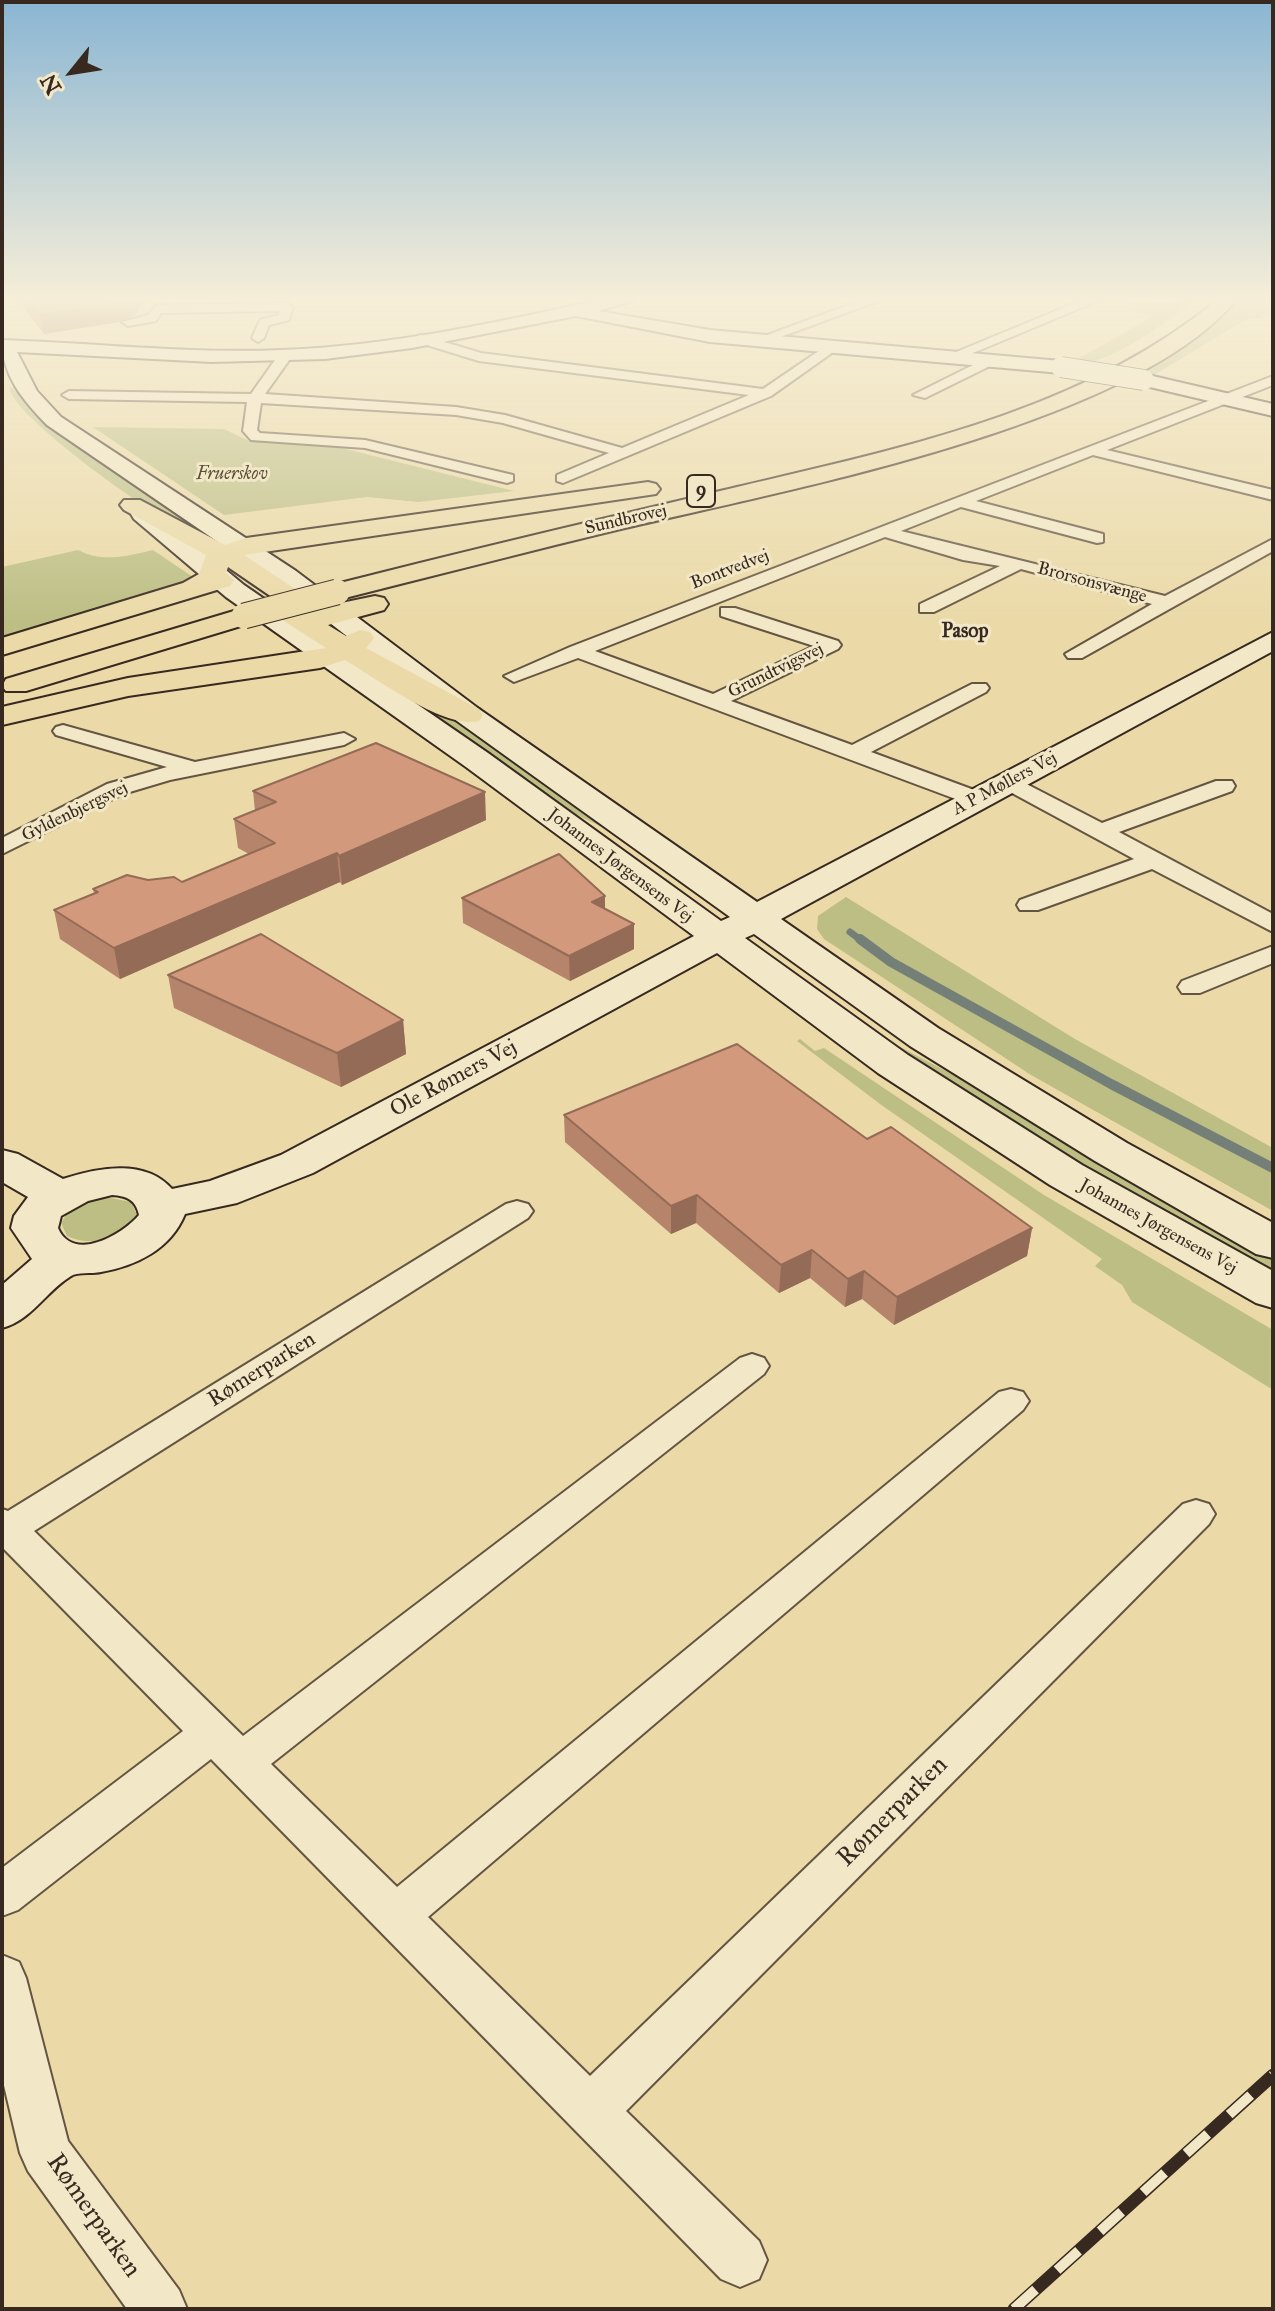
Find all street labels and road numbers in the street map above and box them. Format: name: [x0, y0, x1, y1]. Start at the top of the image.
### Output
road number: 9: [687, 475, 715, 507]
street label: Sundbrovej: [583, 500, 669, 540]
street label: Bontvedvej: [688, 545, 772, 595]
street label: Brorsonsvænge: [1035, 558, 1149, 608]
street label: Grundtvigsvej: [725, 639, 827, 703]
street label: A P Møllers Vej: [949, 747, 1061, 821]
street label: Gyldenbjergsvej: [18, 777, 132, 847]
street label: Johannes Jørgensens Vej: [543, 804, 697, 928]
street label: Ole Rømers Vej: [386, 1035, 522, 1123]
street label: Johannes Jørgensens Vej: [1075, 1175, 1241, 1279]
street label: Rømerparken: [203, 1327, 321, 1413]
street label: Rømerparken: [831, 1750, 955, 1874]
street label: Rømerparken: [39, 2148, 147, 2284]

